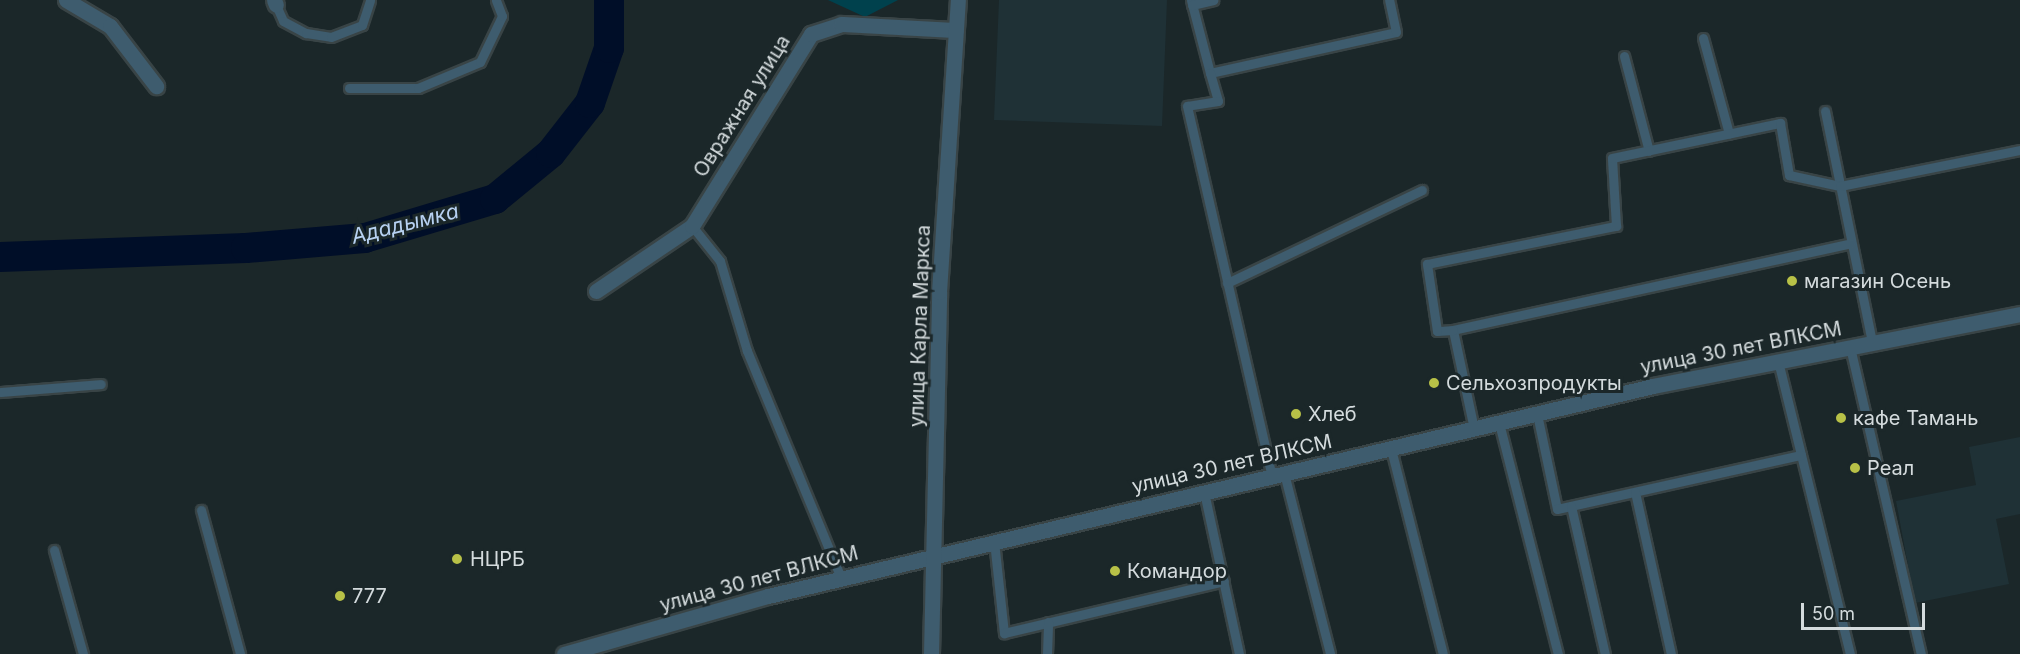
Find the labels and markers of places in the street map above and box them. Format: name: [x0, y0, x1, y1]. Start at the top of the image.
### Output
place label: магазин Осень: [1804, 269, 1951, 293]
marker: магазин Осень: [1785, 274, 1799, 288]
place label: Сельхозпродукты: [1446, 371, 1622, 395]
marker: Сельхозпродукты: [1427, 376, 1441, 390]
place label: Хлеб: [1308, 402, 1357, 426]
place label: кафе Тамань: [1853, 406, 1978, 430]
marker: Хлеб: [1289, 407, 1303, 421]
marker: кафе Тамань: [1834, 411, 1848, 425]
place label: Реал: [1867, 456, 1914, 480]
marker: Реал: [1848, 461, 1862, 475]
place label: НЦРБ: [470, 547, 525, 571]
marker: НЦРБ: [448, 550, 466, 568]
place label: Командор: [1127, 559, 1227, 583]
marker: Командор: [1108, 564, 1122, 578]
place label: 777: [352, 584, 387, 608]
marker: 777: [333, 589, 347, 603]

